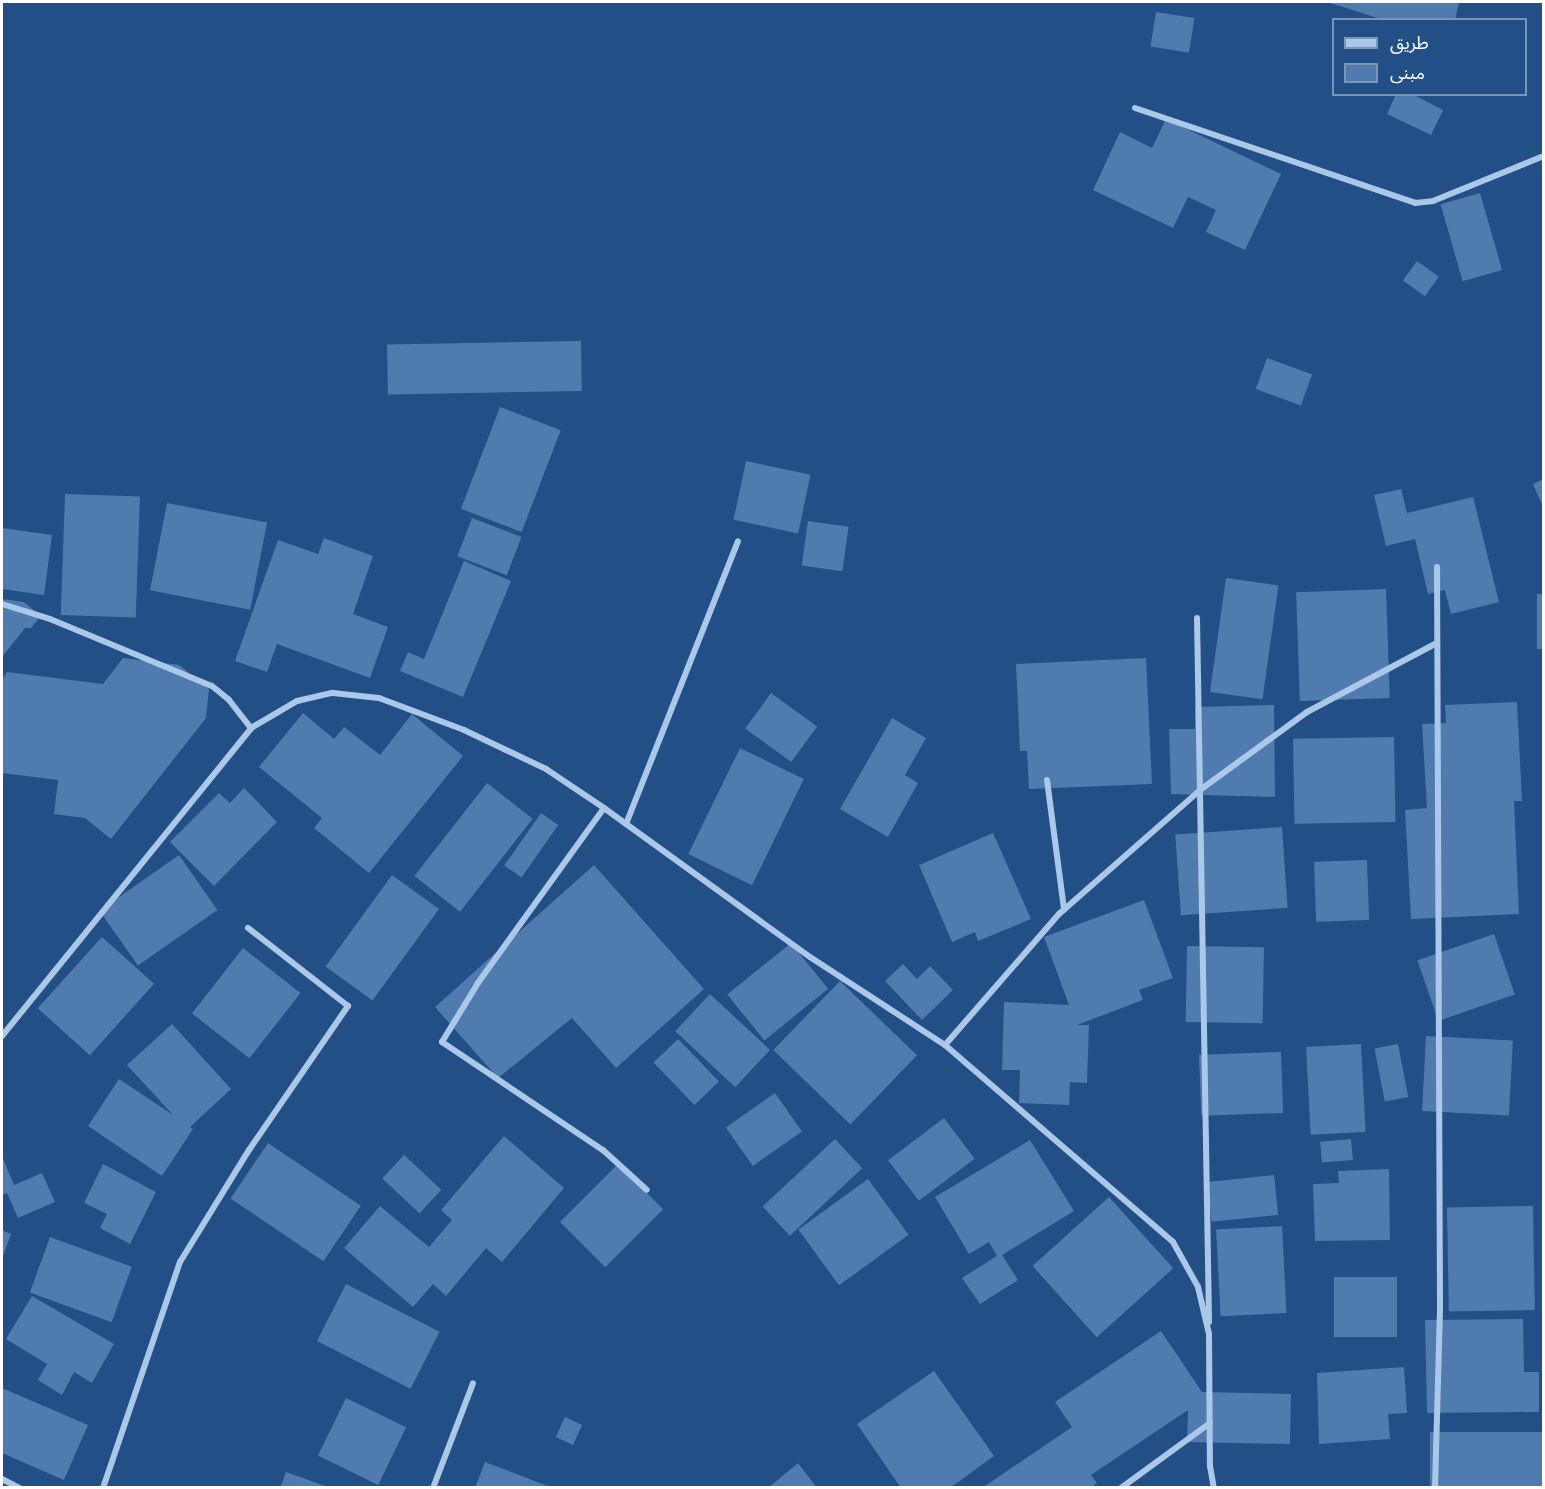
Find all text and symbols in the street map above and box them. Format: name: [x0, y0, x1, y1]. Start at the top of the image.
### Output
legend: [1332, 18, 1527, 96]
text: طريق: [1390, 31, 1429, 54]
text: مبنى: [1390, 61, 1425, 84]

